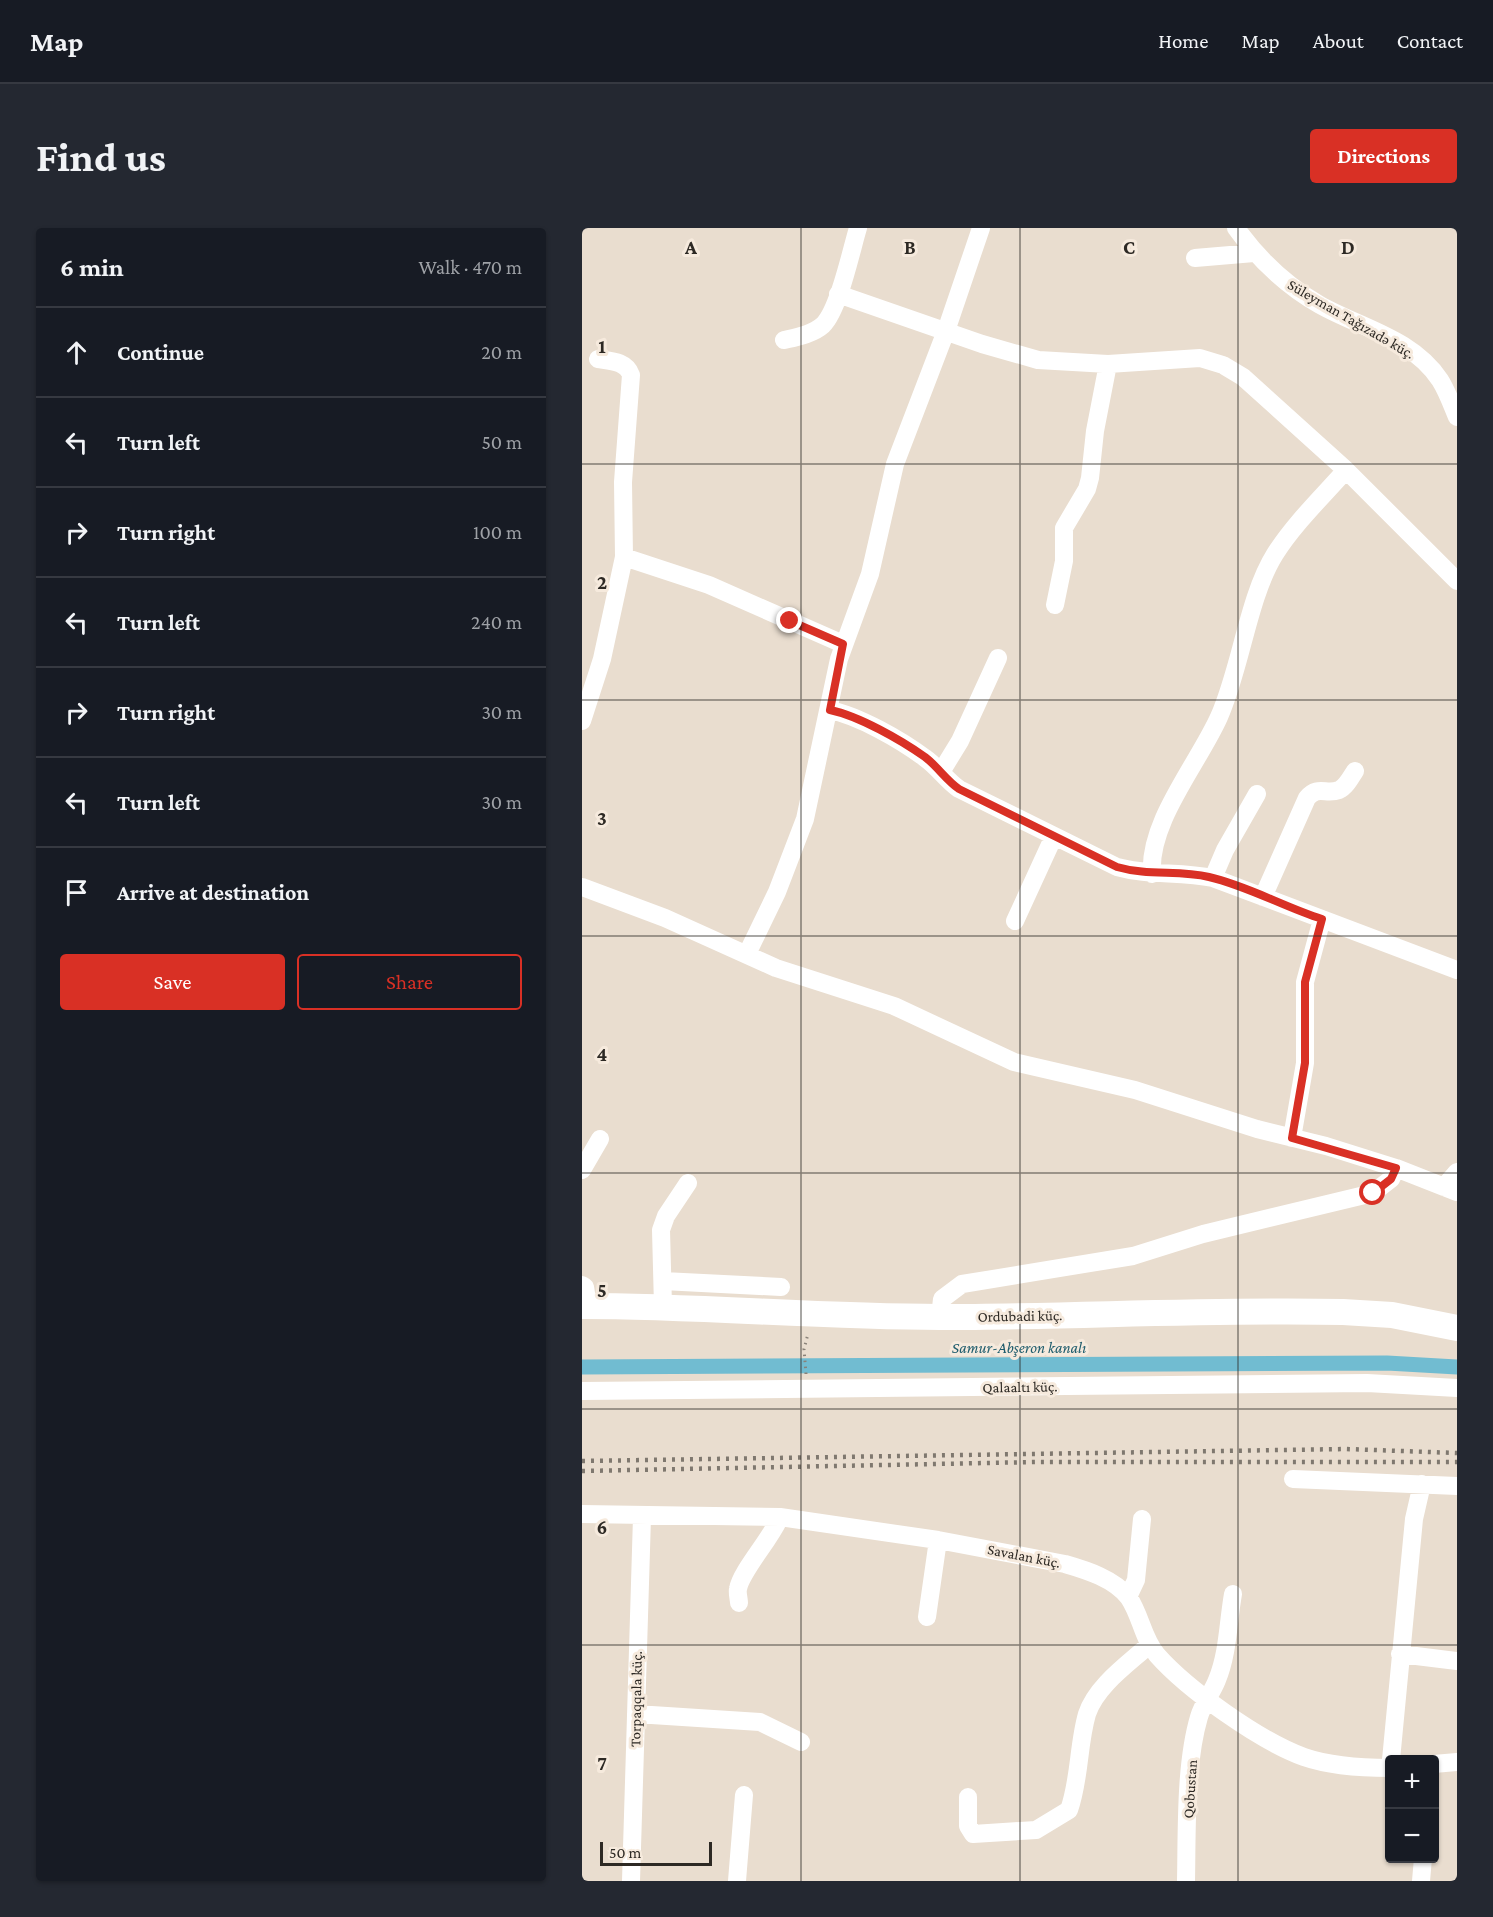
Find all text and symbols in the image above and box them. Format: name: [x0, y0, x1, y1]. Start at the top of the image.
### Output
text: Map: [30, 26, 83, 57]
text: Home: [1158, 29, 1208, 53]
text: Map: [1241, 29, 1280, 53]
text: About: [1313, 29, 1364, 53]
text: Contact: [1397, 29, 1463, 53]
button: Directions: [1310, 129, 1457, 183]
text: Find us: [36, 133, 166, 180]
text: A: [684, 236, 698, 258]
text: B: [904, 236, 916, 258]
text: C: [1123, 236, 1135, 258]
text: D: [1341, 236, 1355, 258]
text: 6 min: [60, 253, 124, 282]
text: Walk · 470 m: [418, 256, 522, 278]
street label: Süleyman Tağızadə küç.: [1284, 276, 1417, 363]
text: 1: [598, 335, 606, 357]
icon: ahead: [60, 336, 93, 369]
text: Continue: [117, 340, 204, 365]
text: 20 m: [481, 341, 522, 363]
icon: left: [60, 426, 93, 459]
text: Turn left: [117, 430, 200, 455]
text: 50 m: [481, 431, 522, 453]
icon: right: [60, 516, 93, 549]
text: Turn right: [117, 520, 215, 545]
text: 100 m: [473, 521, 522, 543]
text: 2: [597, 571, 607, 593]
icon: left: [60, 606, 93, 639]
route end: [776, 607, 802, 633]
text: Turn left: [117, 610, 200, 635]
text: 240 m: [471, 611, 522, 633]
icon: right: [60, 696, 93, 729]
text: Turn right: [117, 700, 215, 725]
text: 30 m: [481, 701, 522, 723]
icon: left: [60, 786, 93, 819]
text: Turn left: [117, 790, 200, 815]
text: 30 m: [481, 791, 522, 813]
text: 3: [597, 807, 607, 829]
icon: arrive: [60, 876, 93, 909]
text: Arrive at destination: [117, 880, 309, 905]
button: Save: [60, 954, 285, 1010]
button: Share: [297, 954, 522, 1010]
text: 4: [597, 1043, 608, 1065]
route start: [1359, 1179, 1385, 1205]
text: 5: [597, 1279, 607, 1301]
street label: Ordubadi küç.: [977, 1307, 1063, 1326]
water label: Samur-Abşeron kanalı: [952, 1339, 1086, 1357]
street label: Qalaaltı küç.: [982, 1378, 1058, 1397]
text: 6: [597, 1516, 607, 1538]
street label: Savalan küç.: [986, 1541, 1062, 1572]
street label: Torpaqqala küç.: [627, 1651, 646, 1747]
text: 7: [597, 1752, 607, 1774]
map controls: [1385, 1755, 1439, 1863]
button: +: [1385, 1755, 1439, 1809]
street label: Qobustan: [1180, 1759, 1200, 1819]
button: −: [1385, 1809, 1439, 1863]
scale bar: [600, 1839, 712, 1866]
text: 50 m: [609, 1844, 641, 1861]

